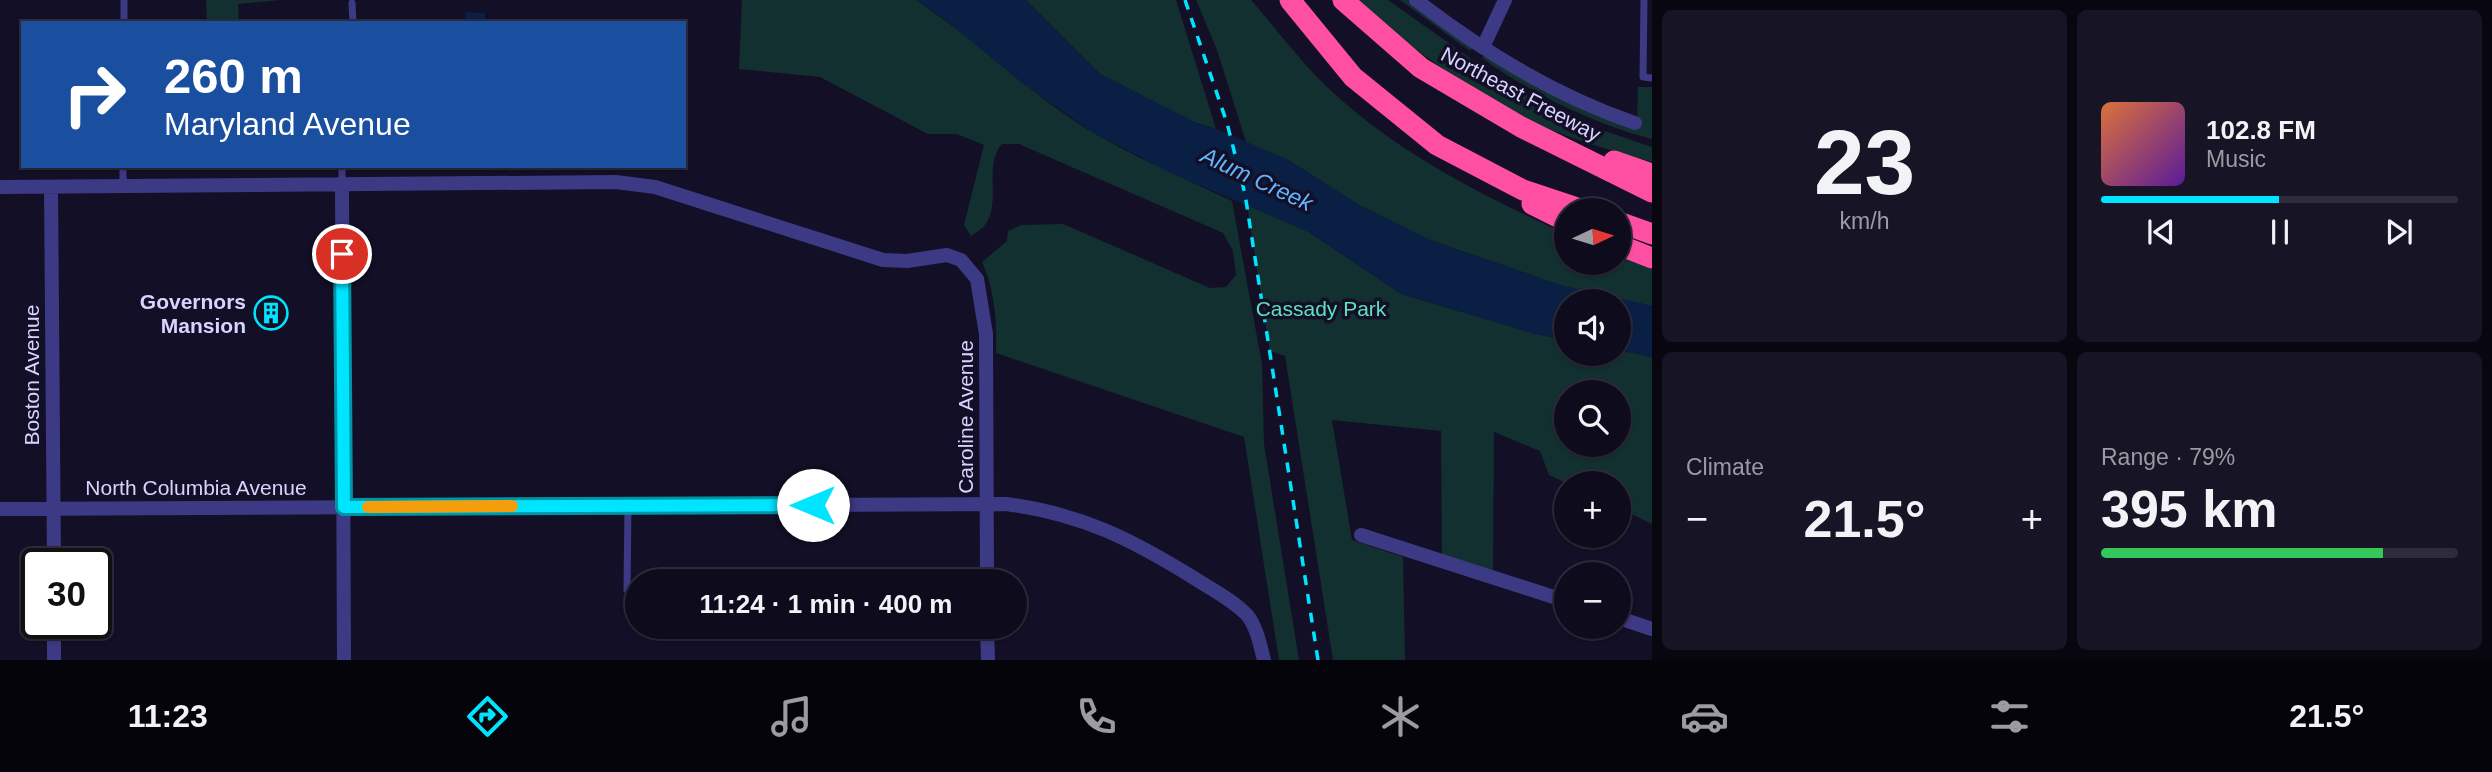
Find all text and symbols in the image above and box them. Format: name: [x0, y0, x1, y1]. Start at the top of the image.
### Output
street label: Northeast Freeway: [1437, 42, 1605, 146]
icon: right: [49, 49, 140, 140]
text: 260 m: [164, 49, 303, 103]
text: Maryland Avenue: [164, 106, 411, 142]
text: 23: [1814, 112, 1915, 213]
text: 102.8 FM: [2206, 115, 2316, 145]
water label: Alum Creek: [1195, 141, 1318, 217]
text: Music: [2206, 146, 2266, 172]
north arrow: [1554, 198, 1631, 275]
map controls: [1554, 198, 1631, 639]
text: km/h: [1840, 208, 1889, 234]
icon: previous: [2142, 213, 2180, 251]
icon: pause: [2261, 213, 2299, 251]
icon: next: [2380, 213, 2418, 251]
pin: [312, 224, 372, 284]
icon: arrive: [323, 235, 361, 273]
button: sound: [1554, 289, 1631, 366]
place label: Governors Mansion: [140, 290, 246, 337]
building icon: Governors Mansion: [252, 294, 290, 332]
park label: Cassady Park: [1256, 297, 1387, 320]
street label: Boston Avenue: [20, 305, 43, 445]
street label: Caroline Avenue: [954, 340, 977, 494]
button: search: [1554, 380, 1631, 457]
text: Range · 79%: [2101, 444, 2235, 470]
text: Climate: [1686, 454, 1764, 480]
position arrow: [776, 468, 850, 542]
button: +: [1554, 471, 1631, 548]
street label: North Columbia Avenue: [85, 476, 307, 499]
text: 395 km: [2101, 480, 2277, 538]
text: 21.5°: [1803, 490, 1926, 548]
text: −: [1686, 498, 1708, 540]
text: +: [2021, 498, 2043, 540]
speed limit sign: 30: [21, 548, 112, 639]
button: −: [1554, 562, 1631, 639]
text: 11:24 · 1 min · 400 m: [700, 589, 952, 619]
icon: directions: [463, 692, 512, 741]
icon: music: [767, 692, 816, 741]
icon: phone: [1072, 692, 1121, 741]
icon: climate: [1376, 692, 1425, 741]
icon: car: [1680, 692, 1729, 741]
icon: filters: [1985, 692, 2034, 741]
text: 11:23: [128, 698, 208, 734]
text: 21.5°: [2289, 698, 2364, 734]

